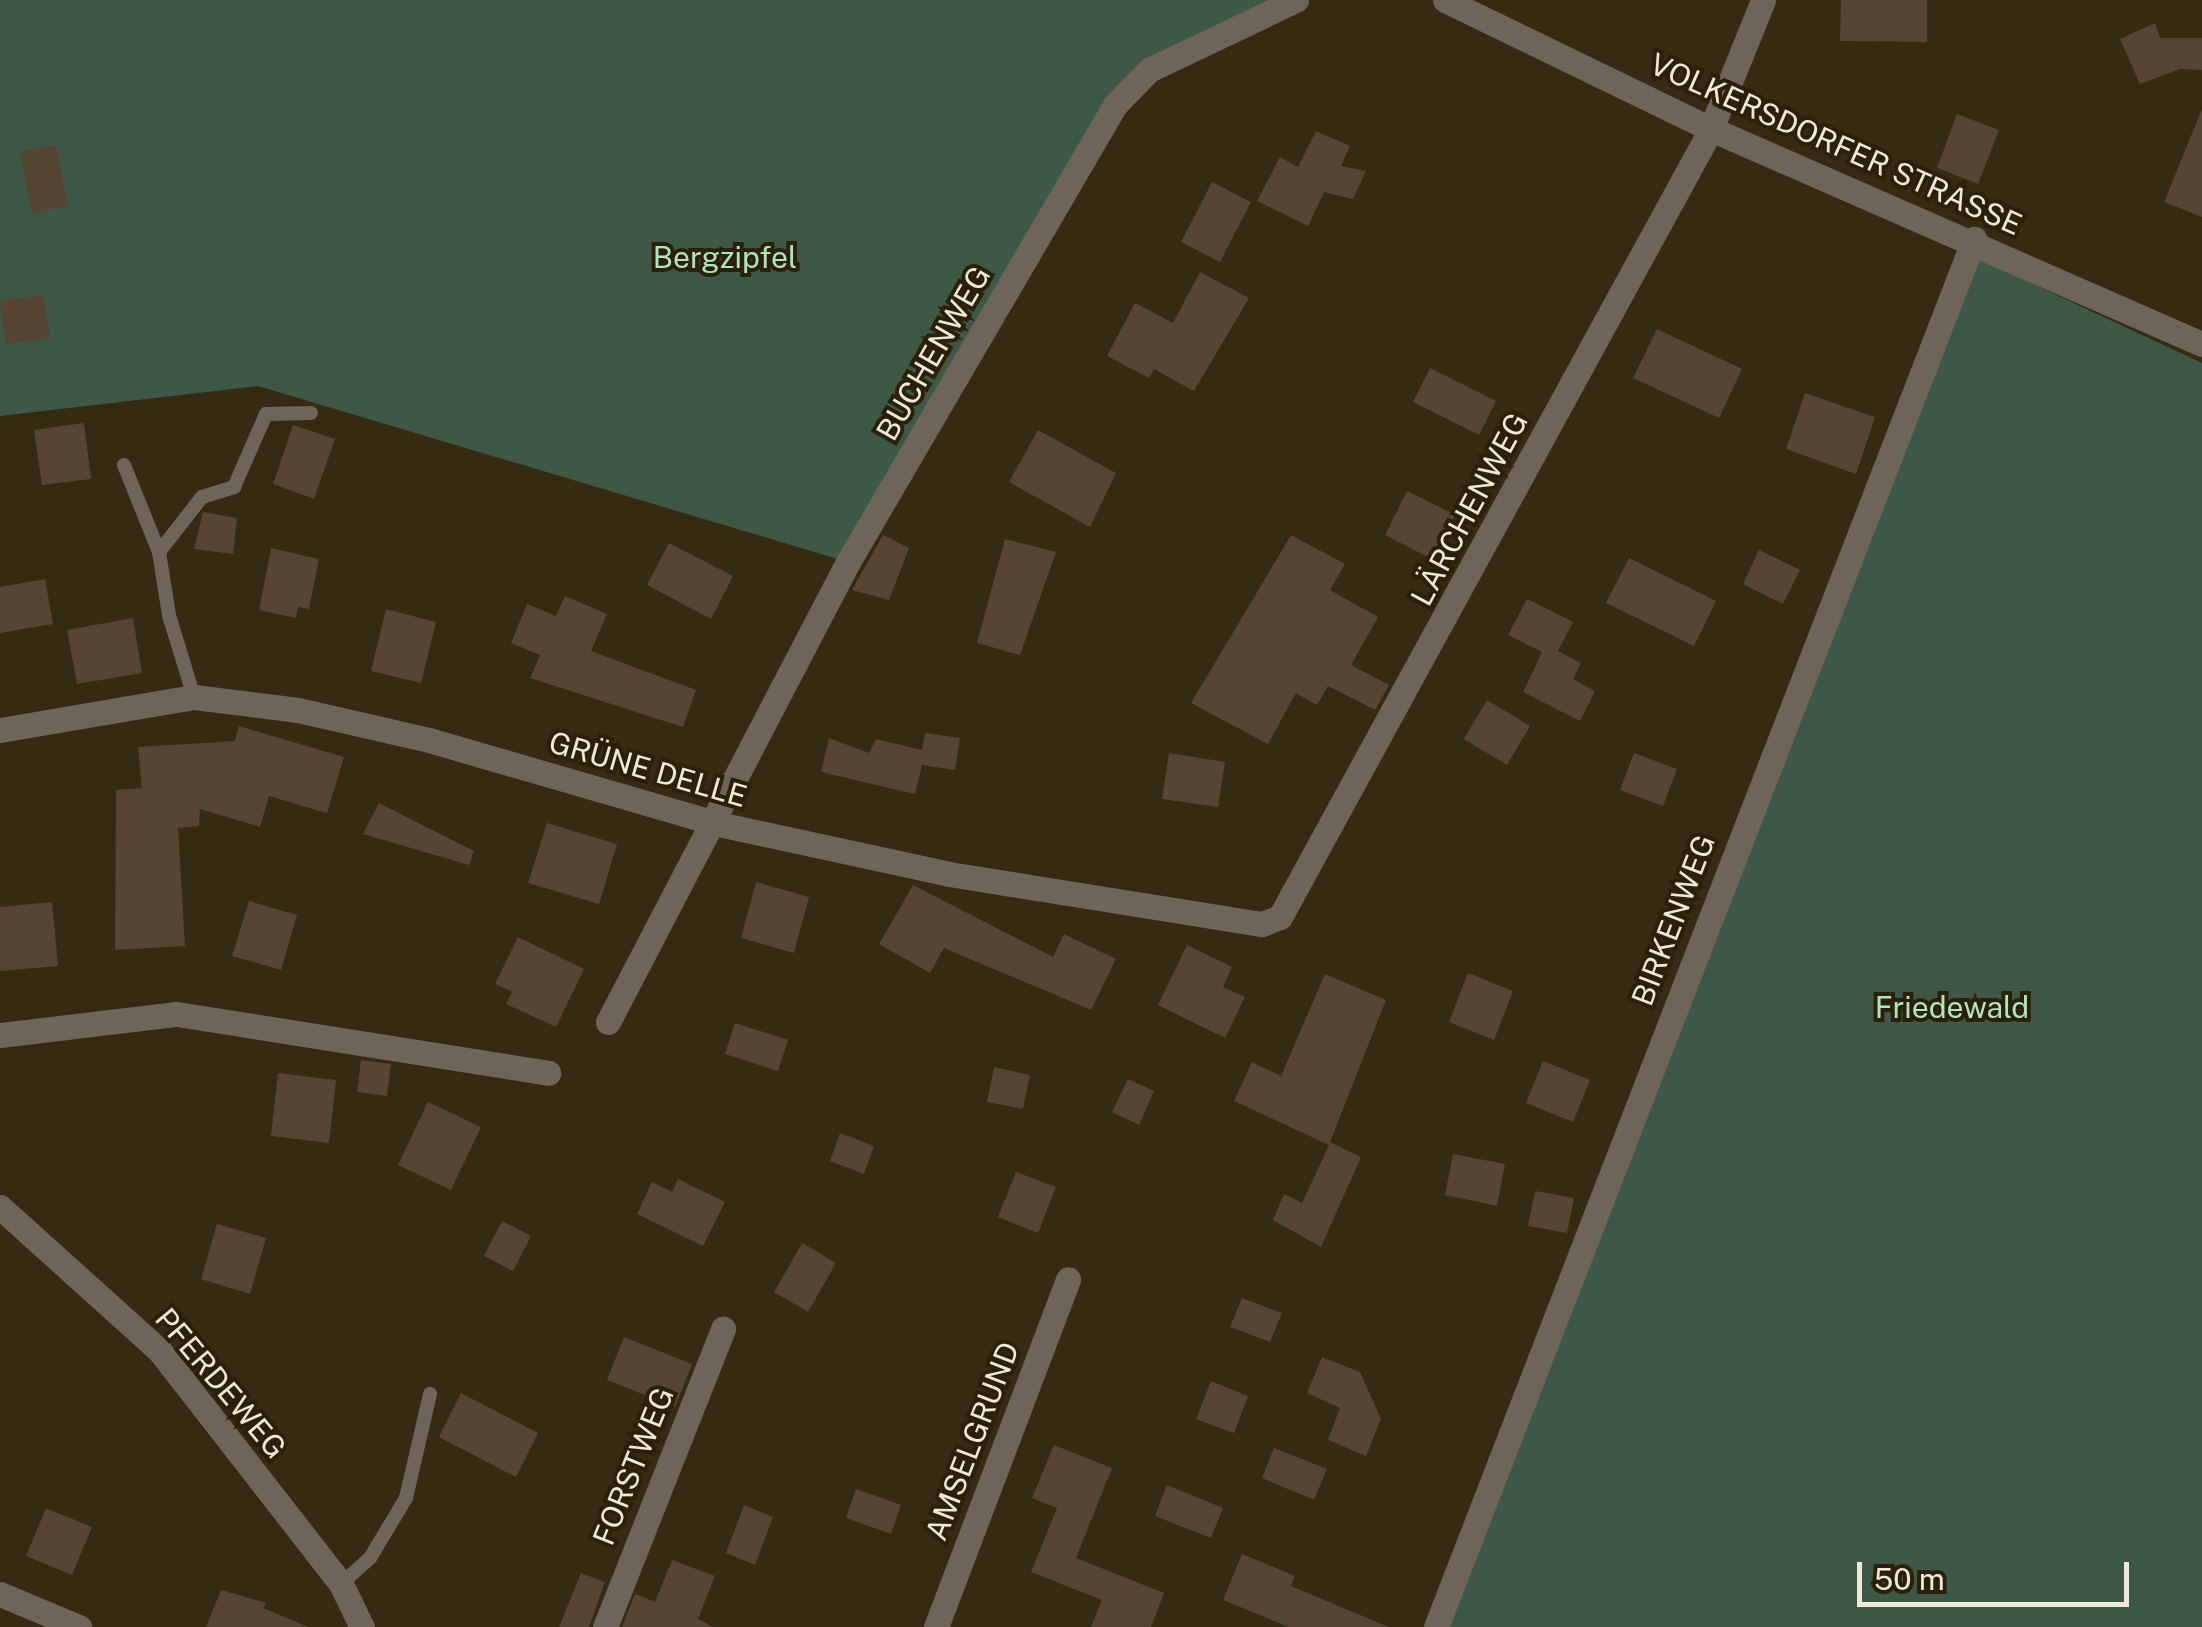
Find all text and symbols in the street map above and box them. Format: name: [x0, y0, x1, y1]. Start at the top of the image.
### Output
street label: VOLKERSDORFER STRASSE: [1645, 46, 2027, 242]
park label: Bergzipfel: [653, 239, 797, 275]
street label: BUCHENWEG: [869, 259, 997, 447]
street label: LÄRCHENWEG: [1403, 406, 1535, 612]
street label: GRÜNE DELLE: [545, 724, 751, 814]
street label: BIRKENWEG: [1624, 829, 1722, 1011]
park label: Friedewald: [1875, 989, 2029, 1025]
street label: PFERDEWEG: [148, 1301, 294, 1465]
street label: AMSELGRUND: [918, 1337, 1026, 1545]
street label: FORSTWEG: [585, 1382, 681, 1550]
scale bar: [1862, 1542, 2134, 1604]
text: 50 m: [1874, 1561, 1945, 1597]

